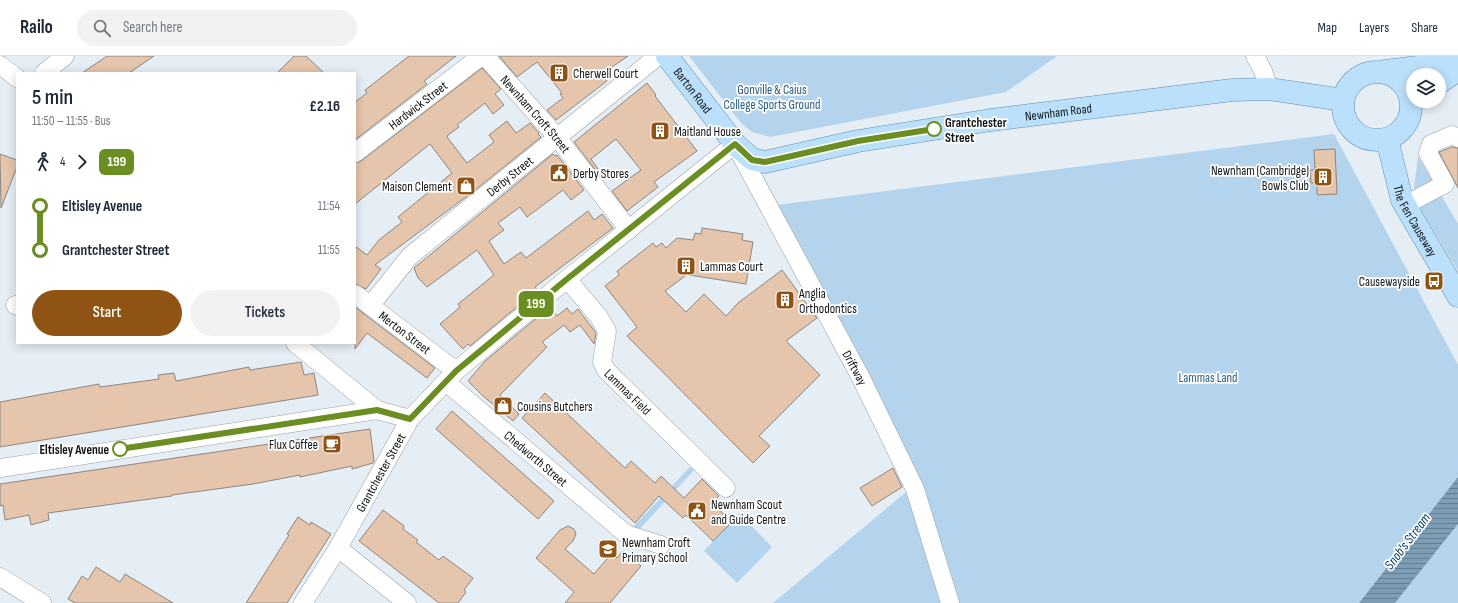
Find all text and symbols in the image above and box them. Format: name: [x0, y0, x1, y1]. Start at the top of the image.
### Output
search box: [77, 10, 357, 46]
text: Railo: [20, 16, 53, 39]
icon: search: [91, 17, 113, 39]
text: Search here: [123, 18, 183, 37]
text: Map: [1317, 19, 1337, 36]
text: Layers: [1359, 19, 1389, 36]
text: Share: [1411, 19, 1438, 36]
building icon: Cherwell Court: [548, 62, 570, 84]
street label: Barton Road: [670, 65, 715, 117]
place label: Cherwell Court: [573, 66, 638, 82]
map controls: [1406, 68, 1446, 108]
button: layers: [1406, 68, 1446, 108]
street label: Newnham Croft Street: [497, 72, 573, 157]
street label: Hardwick Street: [386, 78, 451, 133]
park label: Gonville & Caius College Sports Ground: [724, 82, 820, 113]
text: 5 min: [32, 84, 73, 111]
text: £2.16: [309, 97, 340, 116]
street label: Newnham Road: [1024, 101, 1093, 125]
text: 11:50 – 11:55 · Bus: [32, 113, 111, 129]
place label: Grantchester Street: [945, 115, 1007, 146]
building icon: Maitland House: [649, 120, 671, 142]
marker: Grantchester Street: [926, 121, 942, 137]
place label: Maitland House: [674, 124, 741, 140]
icon: walk: [32, 151, 54, 173]
icon: forward: [71, 151, 93, 173]
text: 199: [107, 153, 126, 170]
street label: Derby Street: [484, 153, 537, 200]
text: 4: [60, 154, 65, 170]
public building icon: Derby Stores: [548, 162, 570, 184]
place label: Newnham (Cambridge) Bowls Club: [1211, 163, 1309, 194]
place label: Derby Stores: [573, 166, 629, 182]
building icon: Newnham (Cambridge) Bowls Club: [1312, 166, 1334, 188]
shop icon: Maison Clement: [455, 175, 477, 197]
place label: Maison Clement: [382, 179, 452, 195]
street label: The Fen Causeway: [1390, 183, 1440, 260]
text: Eltisley Avenue: [62, 197, 142, 216]
text: 11:54: [318, 198, 340, 214]
text: Grantchester Street: [62, 241, 169, 260]
text: 11:55: [318, 242, 340, 258]
building icon: Lammas Court: [675, 255, 697, 277]
place label: Lammas Court: [700, 259, 763, 275]
bus stop icon: Causewayside: [1423, 270, 1445, 292]
place label: Causewayside: [1359, 274, 1420, 290]
place label: Anglia Orthodontics: [798, 286, 857, 317]
building icon: Anglia Orthodontics: [774, 289, 796, 311]
button: Start: [32, 290, 182, 336]
button: Tickets: [190, 290, 340, 336]
line badge: 199: [513, 291, 559, 317]
text: 199: [527, 295, 545, 312]
street label: Merton Street: [375, 308, 434, 358]
street label: Driftway: [839, 348, 870, 388]
street label: Lammas Field: [601, 366, 654, 419]
park label: Lammas Land: [1178, 370, 1238, 386]
shop icon: Cousins Butchers: [492, 395, 514, 417]
place label: Cousins Butchers: [517, 399, 593, 415]
street label: Chedworth Street: [500, 428, 571, 490]
street label: Grantchester Street: [353, 430, 410, 515]
cafe icon: Flux Coffee: [321, 433, 343, 455]
place label: Flux Coffee: [269, 437, 318, 453]
marker: Eltisley Avenue: [112, 441, 128, 457]
place label: Eltisley Avenue: [39, 442, 109, 458]
place label: Newnham Scout and Guide Centre: [711, 497, 786, 528]
public building icon: Newnham Scout and Guide Centre: [686, 500, 708, 522]
water label: Snob's Stream: [1381, 510, 1434, 573]
place label: Newnham Croft Primary School: [622, 535, 691, 566]
school or university icon: Newnham Croft Primary School: [597, 538, 619, 560]

